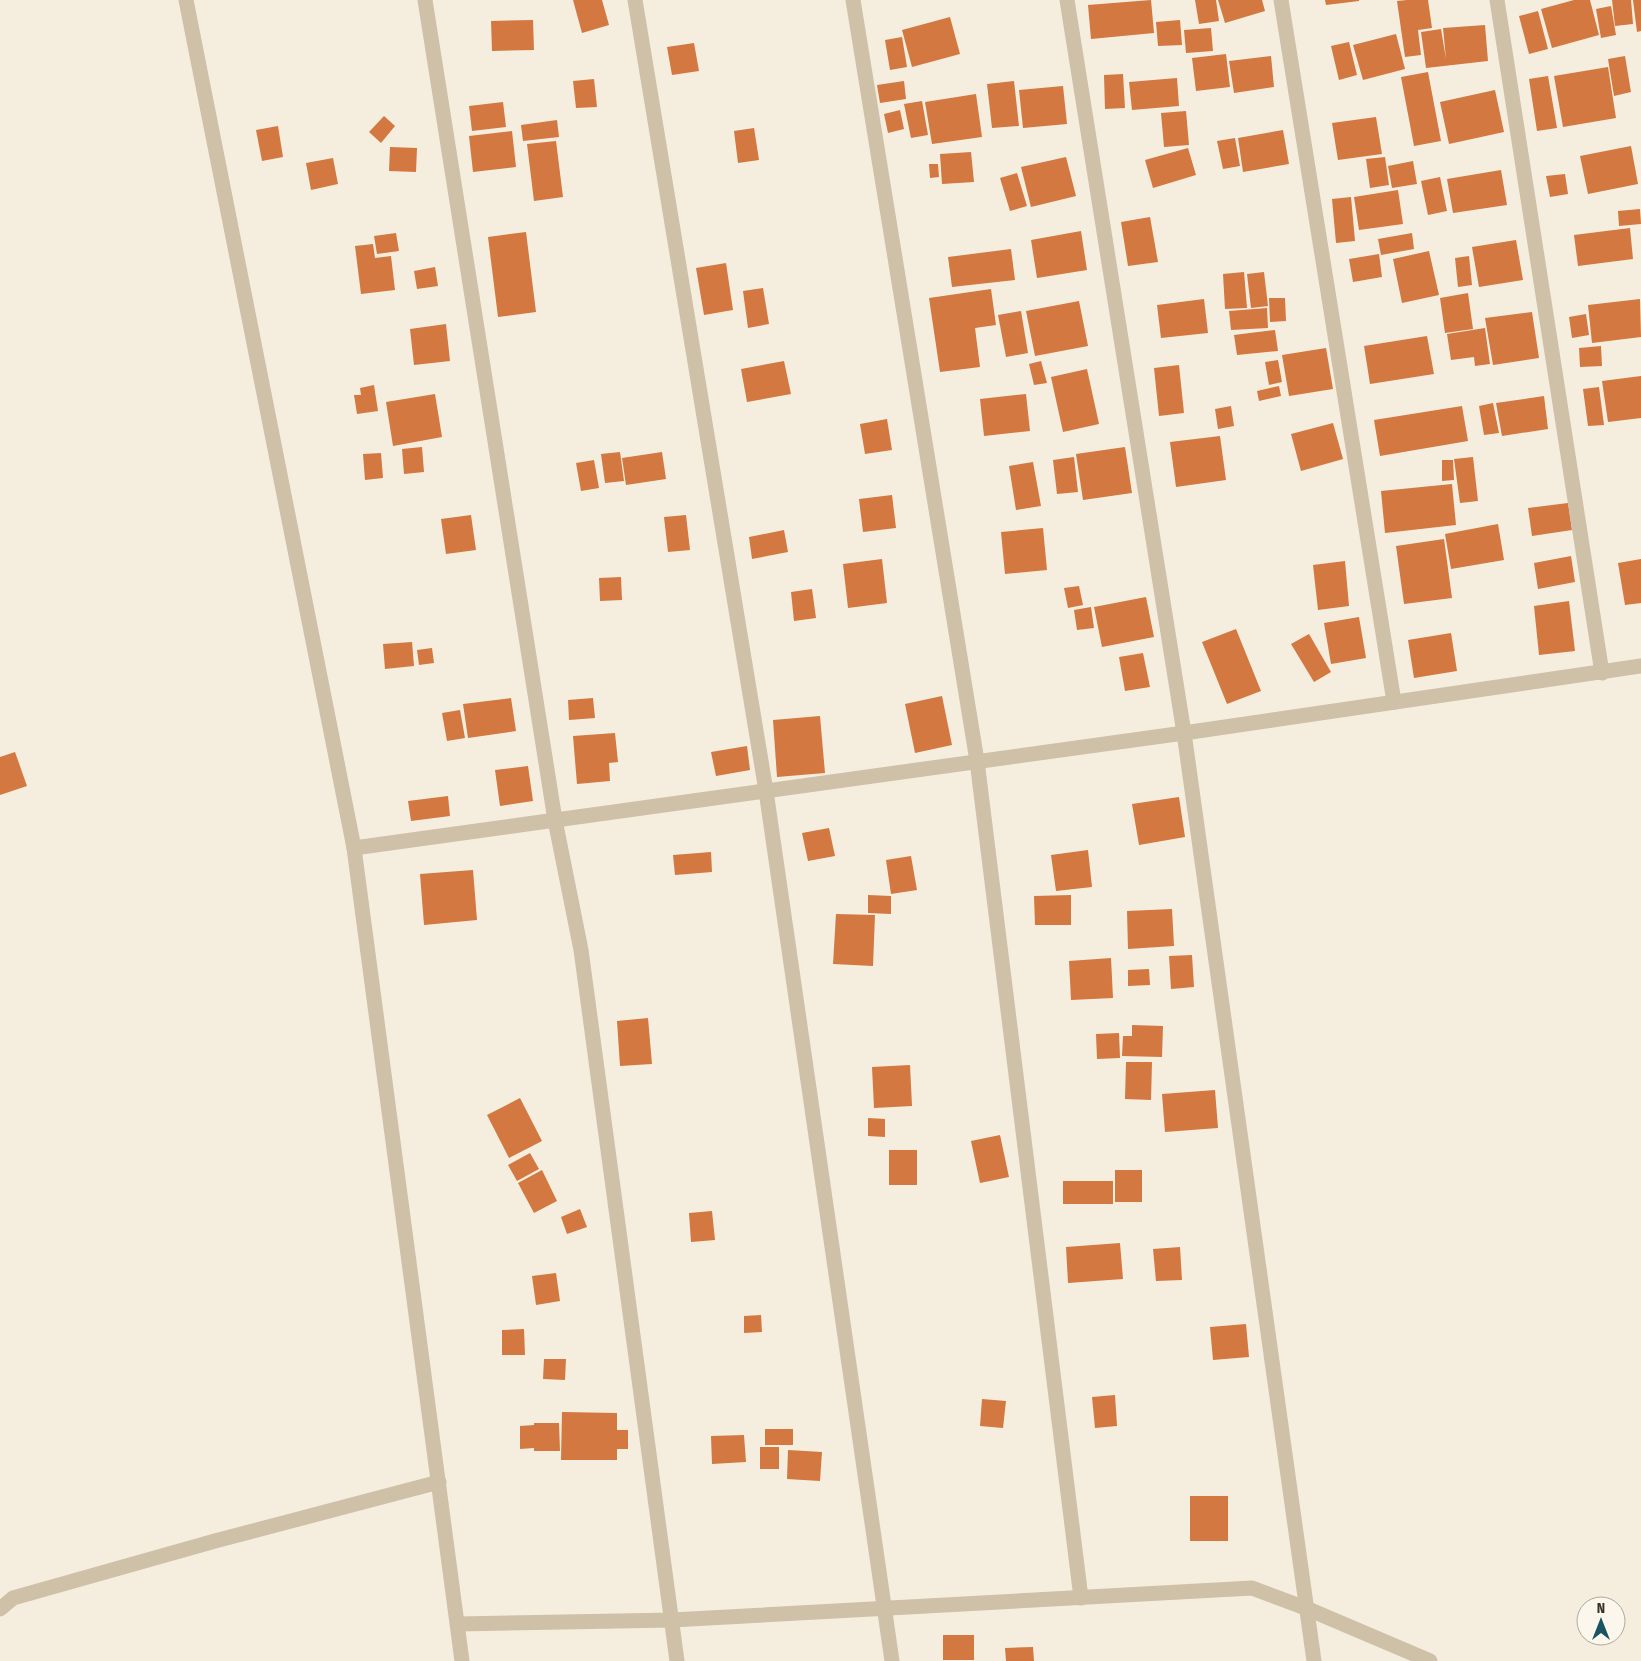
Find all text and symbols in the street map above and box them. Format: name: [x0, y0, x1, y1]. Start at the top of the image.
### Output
north arrow: [1576, 1596, 1626, 1646]
text: N: [1597, 1600, 1605, 1617]

